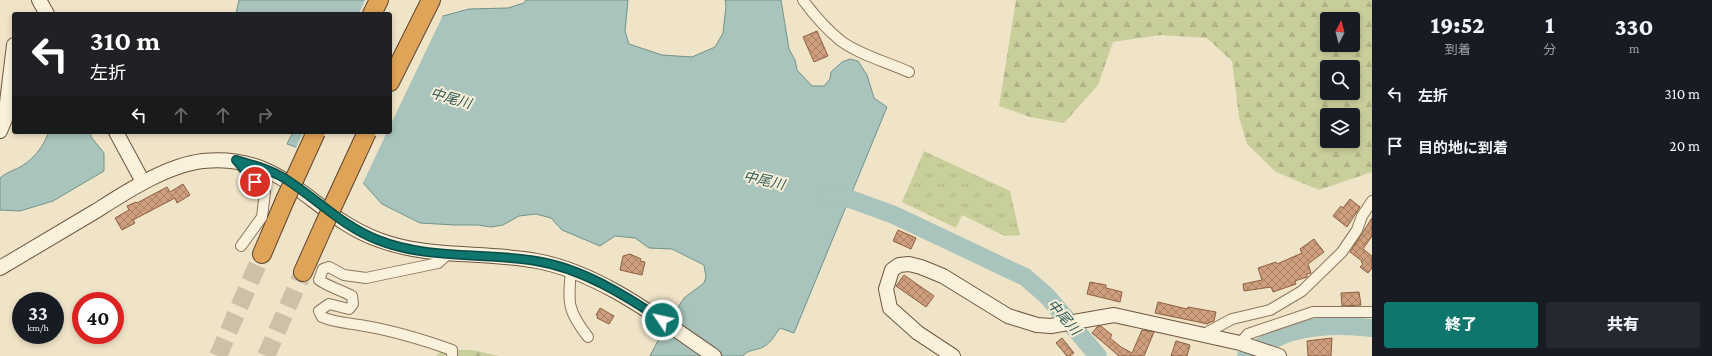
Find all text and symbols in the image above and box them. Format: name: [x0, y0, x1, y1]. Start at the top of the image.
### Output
text: 19:52: [1431, 11, 1485, 38]
text: 1: [1545, 11, 1554, 38]
north arrow: [1320, 12, 1360, 52]
map controls: [1320, 12, 1360, 148]
text: 330: [1615, 13, 1653, 40]
text: 310 m: [90, 25, 160, 56]
icon: left: [24, 28, 76, 80]
text: m: [1629, 41, 1639, 56]
text: 到着: [1445, 42, 1471, 57]
text: 分: [1543, 42, 1556, 57]
button: search: [1320, 60, 1360, 100]
text: 左折: [90, 63, 126, 83]
icon: left: [1384, 83, 1406, 105]
water label: 中尾川: [429, 85, 475, 112]
text: 310 m: [1665, 86, 1700, 102]
text: 左折: [1418, 88, 1448, 104]
icon: left: [128, 104, 150, 126]
icon: ahead: [170, 104, 192, 126]
icon: ahead: [212, 104, 234, 126]
icon: right: [254, 104, 276, 126]
button: layers: [1320, 108, 1360, 148]
icon: arrive: [1384, 135, 1406, 157]
text: 20 m: [1670, 138, 1700, 154]
text: 目的地に到着: [1418, 140, 1508, 156]
pin: [238, 165, 272, 199]
water label: 中尾川: [742, 167, 788, 193]
icon: arrive: [244, 171, 266, 193]
speed limit sign: 40: [72, 292, 124, 344]
water label: 中尾川: [1044, 296, 1085, 340]
position arrow: [641, 299, 683, 341]
text: 33: [28, 302, 48, 324]
button: 終了: [1384, 302, 1538, 348]
button: 共有: [1546, 302, 1700, 348]
text: km/h: [27, 322, 49, 333]

